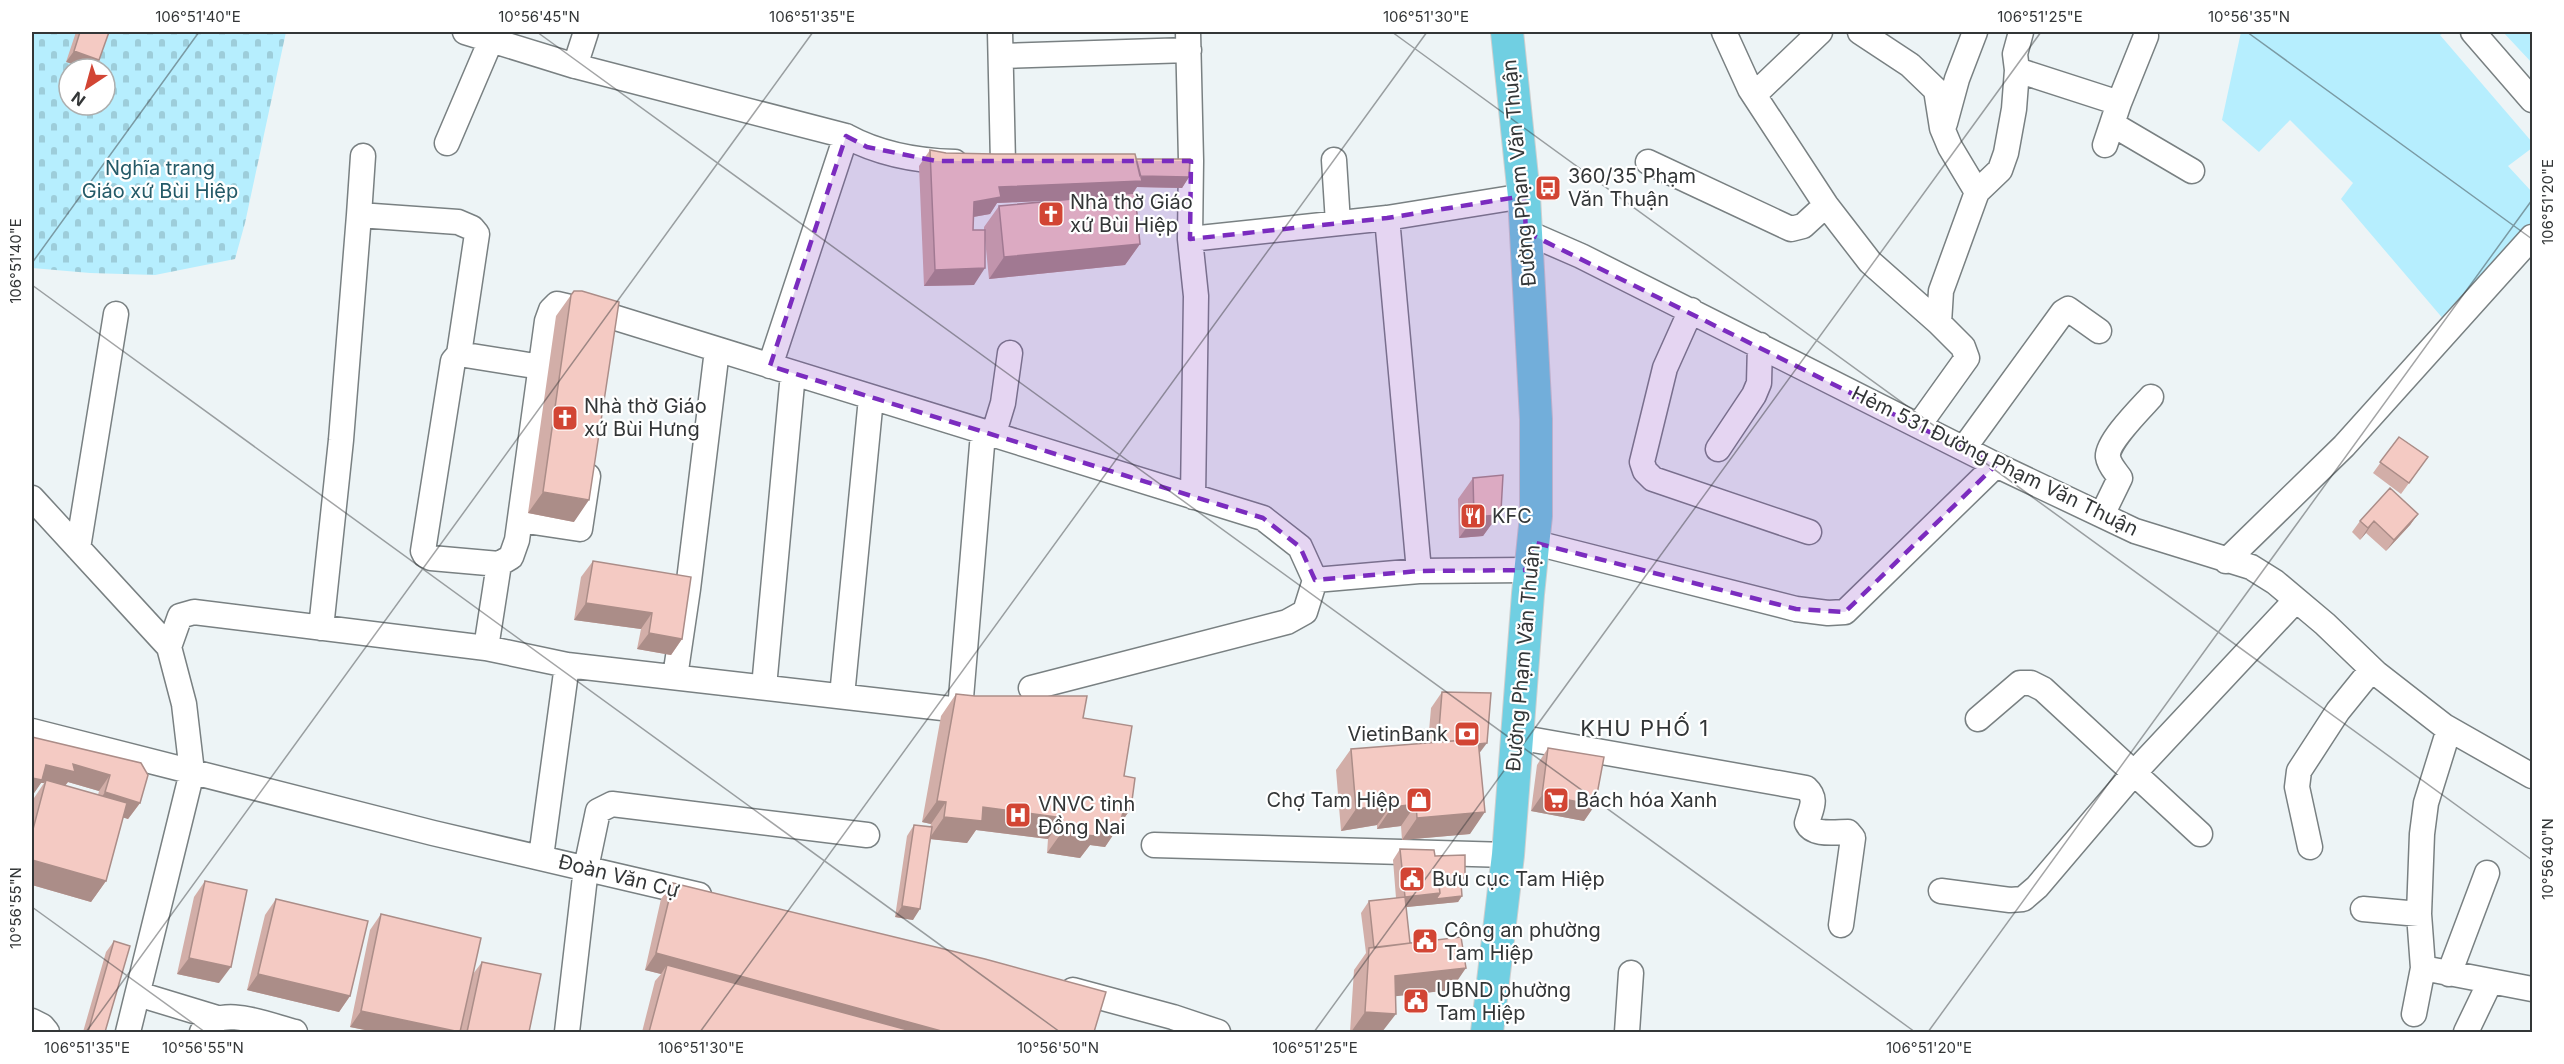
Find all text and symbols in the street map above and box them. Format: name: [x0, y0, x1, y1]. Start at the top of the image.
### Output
text: 106°51'40"E: [155, 7, 241, 26]
text: 10°56'45"N: [498, 7, 580, 26]
text: 106°51'35"E: [769, 7, 855, 26]
text: 106°51'30"E: [1383, 7, 1469, 26]
text: 106°51'25"E: [1997, 7, 2083, 26]
text: 10°56'35"N: [2208, 7, 2290, 26]
north arrow: [57, 57, 117, 117]
street label: Đường Phạm Văn Thuận: [1497, 58, 1541, 288]
text: N: [67, 87, 89, 111]
park label: Nghĩa trang Giáo xứ Bùi Hiệp: [82, 156, 238, 203]
text: 106°51'20"E: [2538, 159, 2557, 245]
place label: 360/35 Phạm Văn Thuận: [1568, 164, 1696, 211]
bus stop icon: 360/35 Phạm Văn Thuận: [1533, 173, 1563, 203]
place label: Nhà thờ Giáo xứ Bùi Hiệp: [1070, 190, 1193, 237]
church icon: Nhà thờ Giáo xứ Bùi Hiệp: [1036, 199, 1066, 229]
text: 106°51'40"E: [6, 218, 25, 304]
street label: Hẻm 531 Đường Phạm Văn Thuận: [1848, 381, 2142, 541]
place label: Nhà thờ Giáo xứ Bùi Hưng: [584, 394, 707, 441]
church icon: Nhà thờ Giáo xứ Bùi Hưng: [550, 403, 580, 433]
restaurant icon: KFC: [1458, 501, 1488, 531]
place label: KFC: [1492, 504, 1532, 528]
street label: Đường Phạm Văn Thuận: [1501, 543, 1545, 773]
district label: KHU PHỐ 1: [1580, 712, 1710, 741]
bank icon: VietinBank: [1452, 719, 1482, 749]
place label: VietinBank: [1347, 722, 1448, 746]
shop icon: Chợ Tam Hiệp: [1404, 785, 1434, 815]
supermarket icon: Bách hóa Xanh: [1541, 785, 1571, 815]
place label: Chợ Tam Hiệp: [1267, 788, 1400, 812]
place label: Bách hóa Xanh: [1576, 788, 1717, 812]
place label: VNVC tỉnh Đồng Nai: [1038, 792, 1135, 839]
hospital icon: VNVC tỉnh Đồng Nai: [1003, 800, 1033, 830]
text: 10°56'40"N: [2538, 818, 2557, 900]
street label: Đoàn Văn Cự: [556, 849, 682, 903]
public building icon: Bưu cục Tam Hiệp: [1397, 864, 1427, 894]
text: 10°56'55"N: [6, 867, 25, 949]
place label: Bưu cục Tam Hiệp: [1432, 867, 1605, 891]
place label: Công an phường Tam Hiệp: [1444, 918, 1601, 965]
public building icon: Công an phường Tam Hiệp: [1410, 926, 1440, 956]
place label: UBND phường Tam Hiệp: [1436, 978, 1571, 1025]
public building icon: UBND phường Tam Hiệp: [1401, 986, 1431, 1016]
text: 106°51'35"E: [44, 1038, 130, 1057]
text: 10°56'55"N: [162, 1038, 244, 1057]
text: 106°51'30"E: [658, 1038, 744, 1057]
text: 10°56'50"N: [1017, 1038, 1099, 1057]
text: 106°51'25"E: [1272, 1038, 1358, 1057]
text: 106°51'20"E: [1886, 1038, 1972, 1057]

